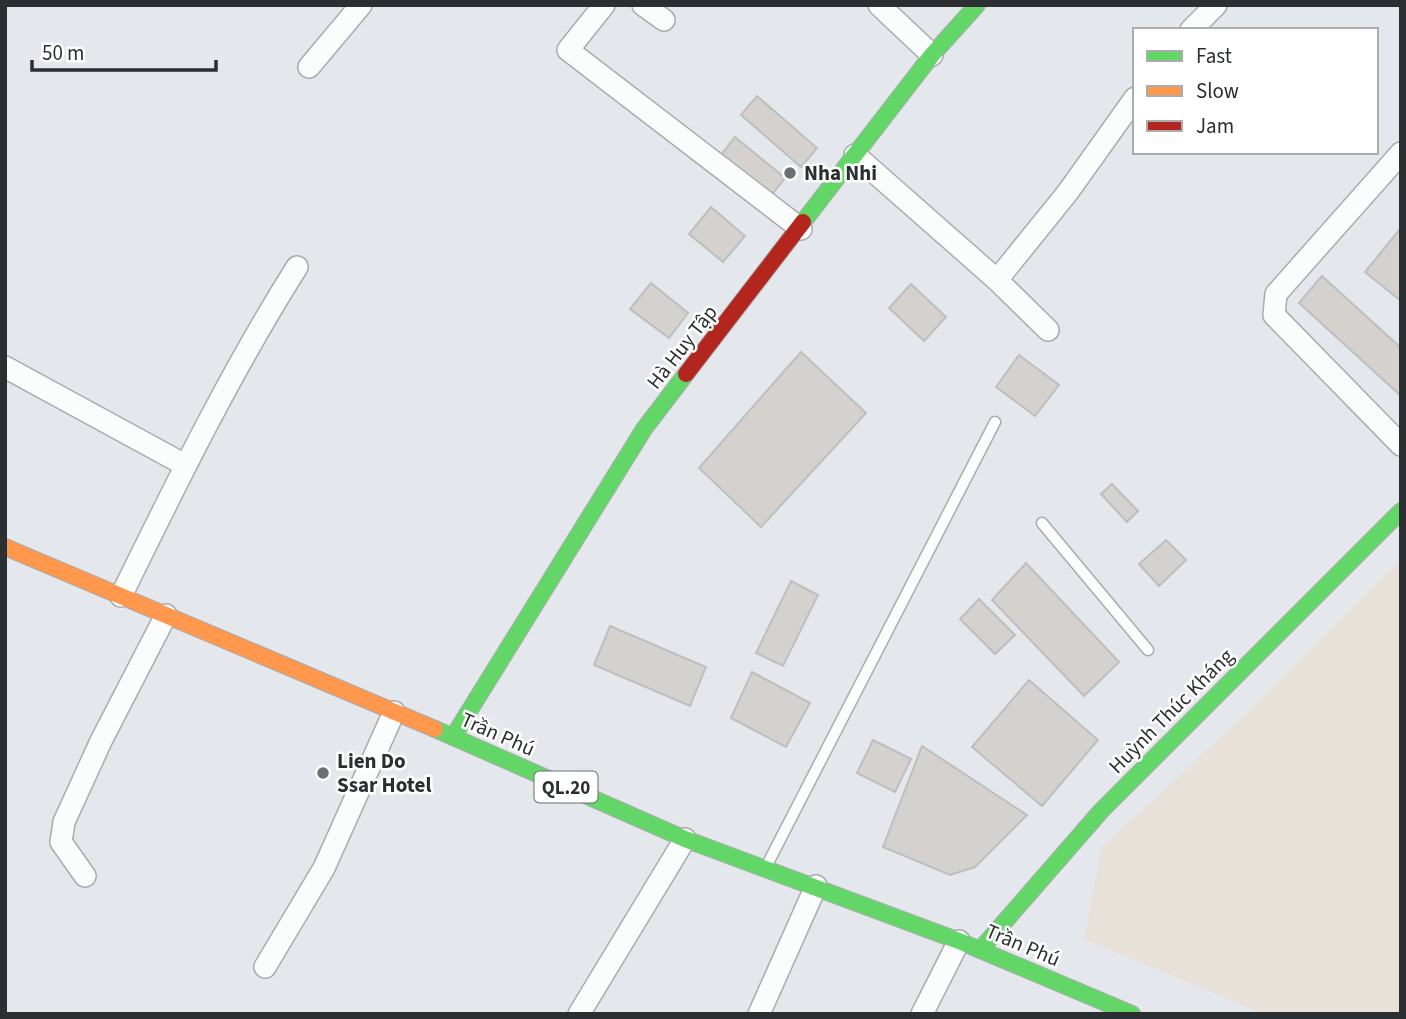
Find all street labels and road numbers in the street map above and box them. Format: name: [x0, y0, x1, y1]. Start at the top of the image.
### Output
street label: Hà Huy Tập: [640, 299, 724, 395]
street label: Huỳnh Thúc Kháng: [1102, 641, 1241, 780]
street label: Trần Phú: [456, 704, 540, 764]
road number: QL.20: [534, 772, 598, 802]
street label: Trần Phú: [981, 916, 1065, 974]

